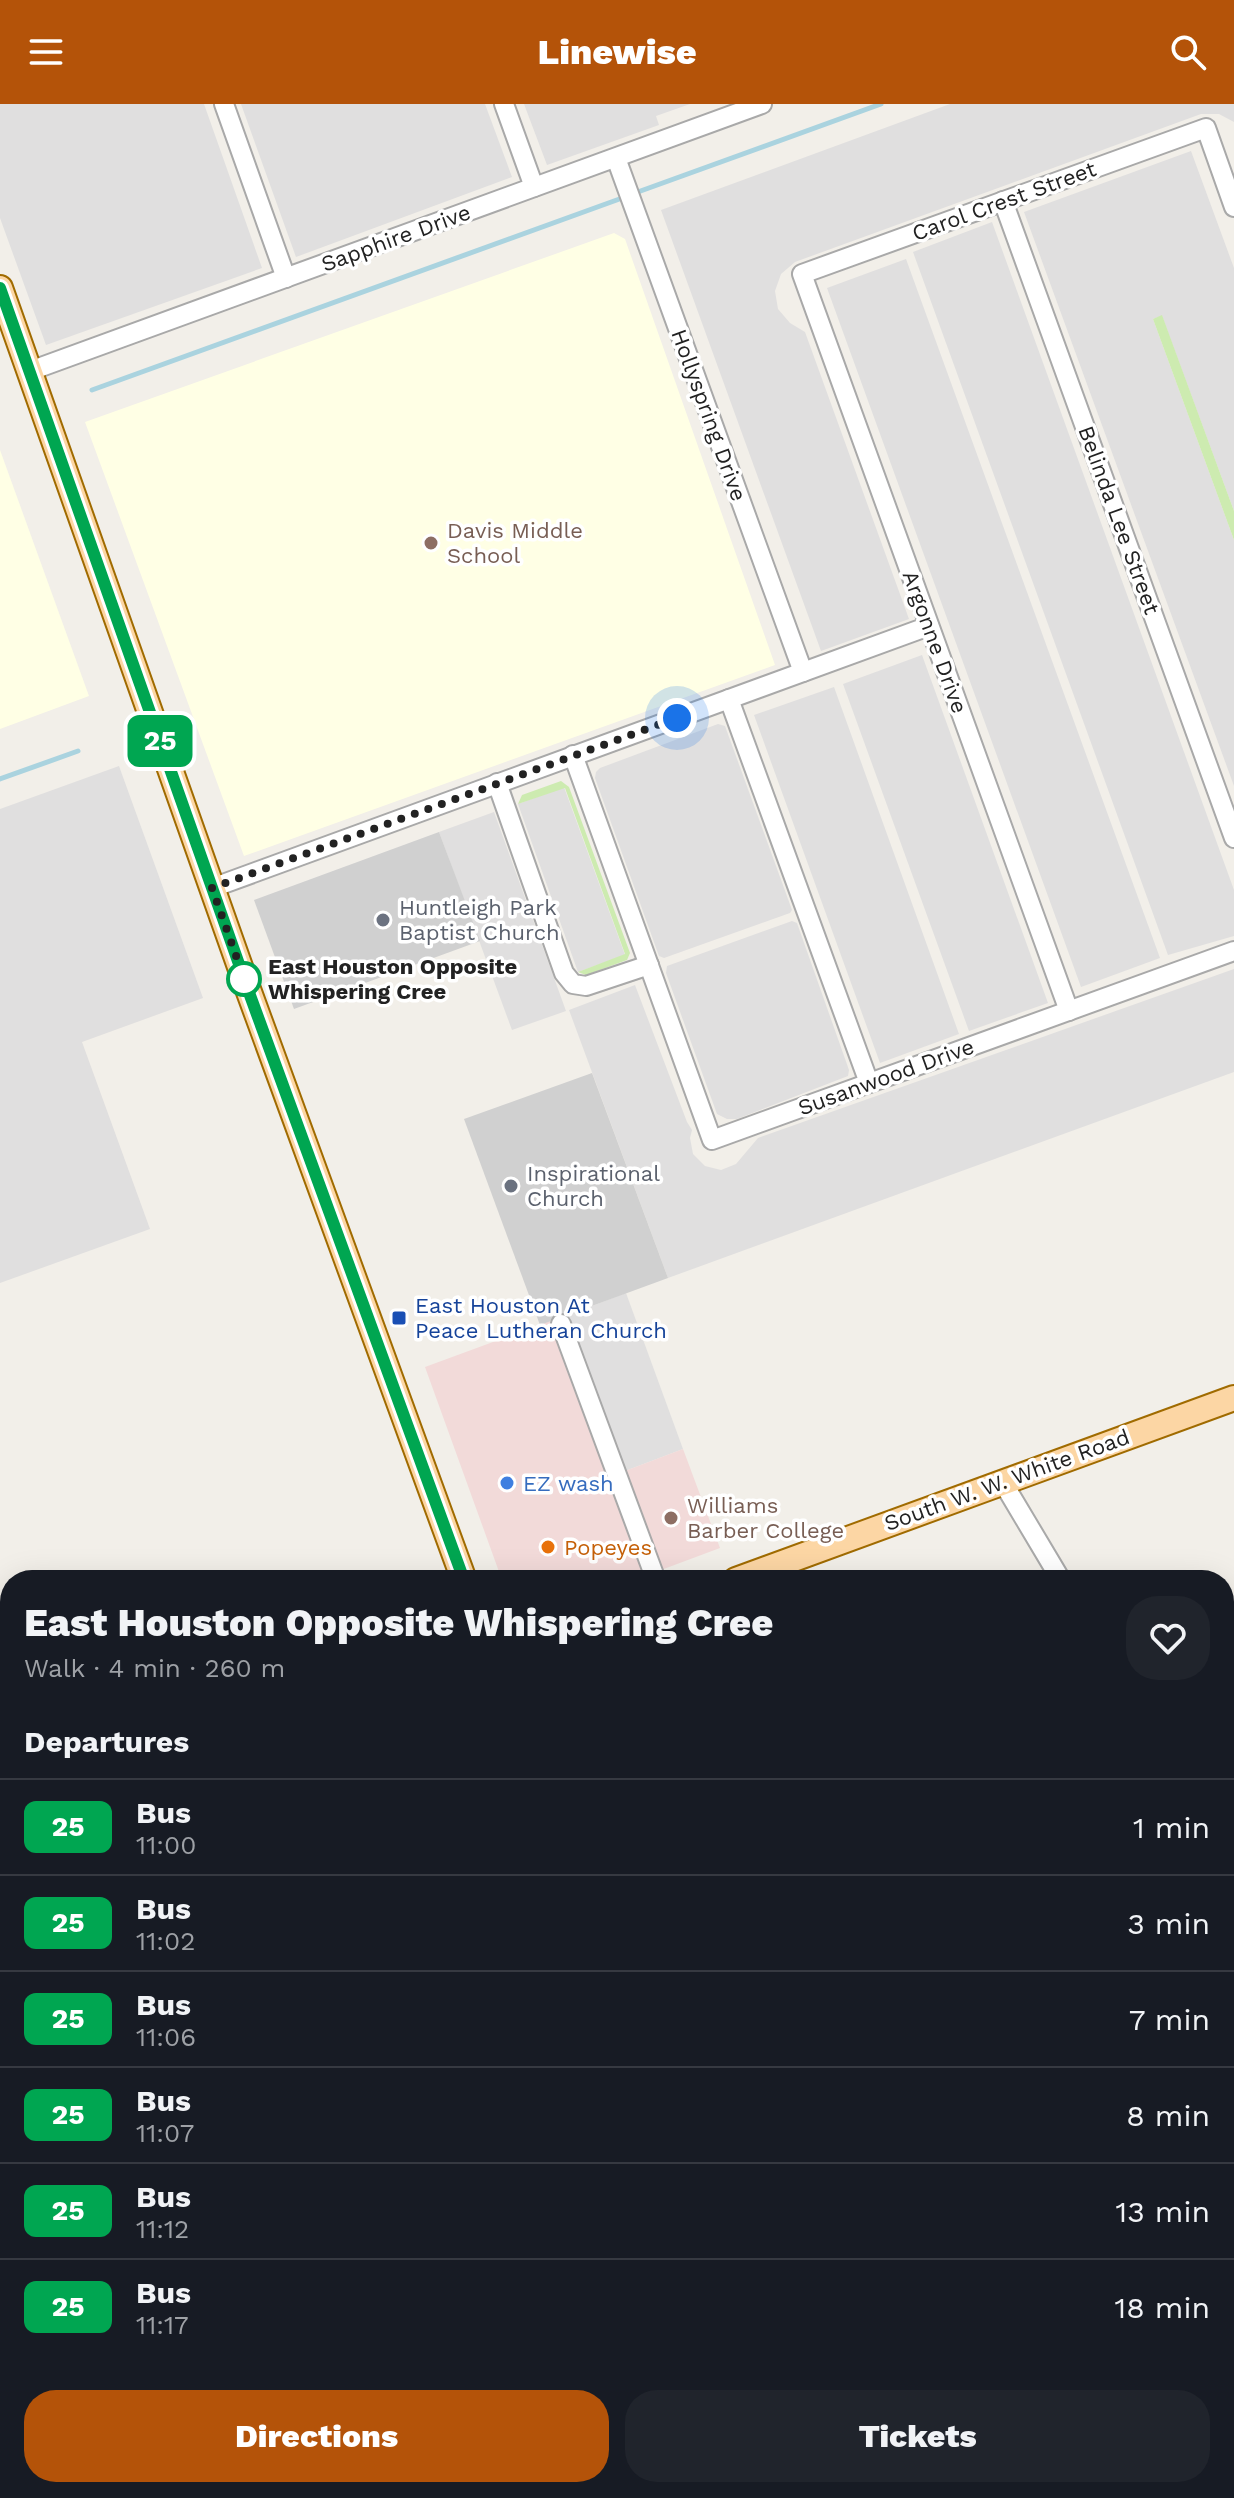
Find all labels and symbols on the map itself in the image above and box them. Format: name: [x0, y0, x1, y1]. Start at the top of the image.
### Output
street label: Carol Crest Street: [909, 156, 1099, 246]
street label: Sapphire Drive: [318, 199, 474, 277]
street label: Hollyspring Drive: [666, 326, 752, 504]
street label: Belinda Lee Street: [1073, 422, 1165, 618]
place label: Davis Middle School: [447, 518, 583, 568]
marker: Davis Middle School: [422, 534, 440, 552]
street label: Argonne Drive: [898, 567, 972, 717]
your location: [657, 698, 697, 738]
line badge: 25: [124, 715, 196, 767]
place label: Huntleigh Park Baptist Church: [399, 895, 560, 945]
marker: Huntleigh Park Baptist Church: [374, 911, 392, 929]
place label: East Houston Opposite Whispering Cree: [268, 954, 517, 1004]
marker: East Houston Opposite Whispering Cree: [227, 962, 261, 996]
street label: Susanwood Drive: [795, 1034, 977, 1120]
place label: Inspirational Church: [527, 1161, 660, 1211]
marker: Inspirational Church: [502, 1177, 520, 1195]
place label: East Houston At Peace Lutheran Church: [415, 1293, 667, 1343]
marker: East Houston At Peace Lutheran Church: [390, 1309, 408, 1327]
street label: South W. W. White Road: [881, 1424, 1133, 1536]
place label: EZ wash: [523, 1471, 614, 1496]
marker: EZ wash: [498, 1474, 516, 1492]
place label: Williams Barber College: [687, 1493, 844, 1543]
marker: Williams Barber College: [662, 1509, 680, 1527]
place label: Popeyes: [564, 1535, 652, 1560]
marker: Popeyes: [539, 1538, 557, 1556]

